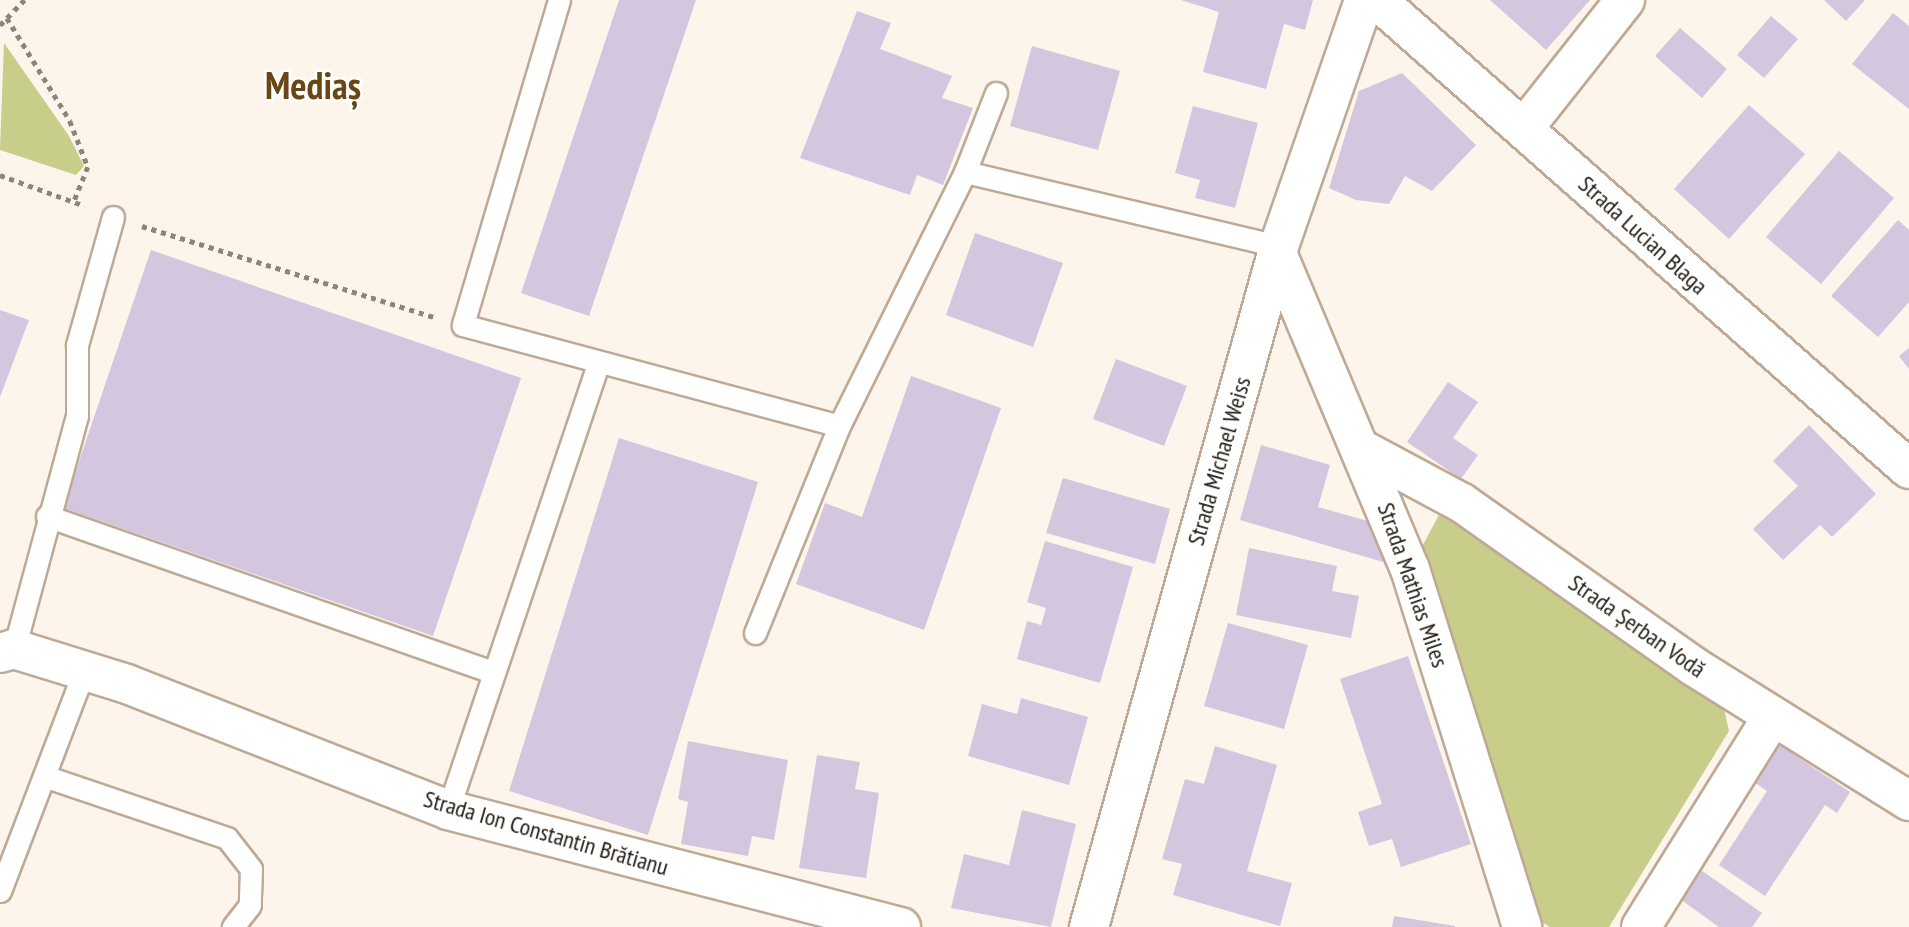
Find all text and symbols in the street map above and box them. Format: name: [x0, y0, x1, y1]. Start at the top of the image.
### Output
district label: Mediaș: [265, 62, 361, 108]
street label: Strada Lucian Blaga: [1573, 170, 1713, 300]
street label: Strada Michael Weiss: [1181, 373, 1257, 549]
street label: Strada Mathias Miles: [1371, 499, 1455, 671]
street label: Strada Șerban Vodă: [1563, 568, 1711, 684]
street label: Strada Ion Constantin Brătianu: [420, 784, 672, 882]

